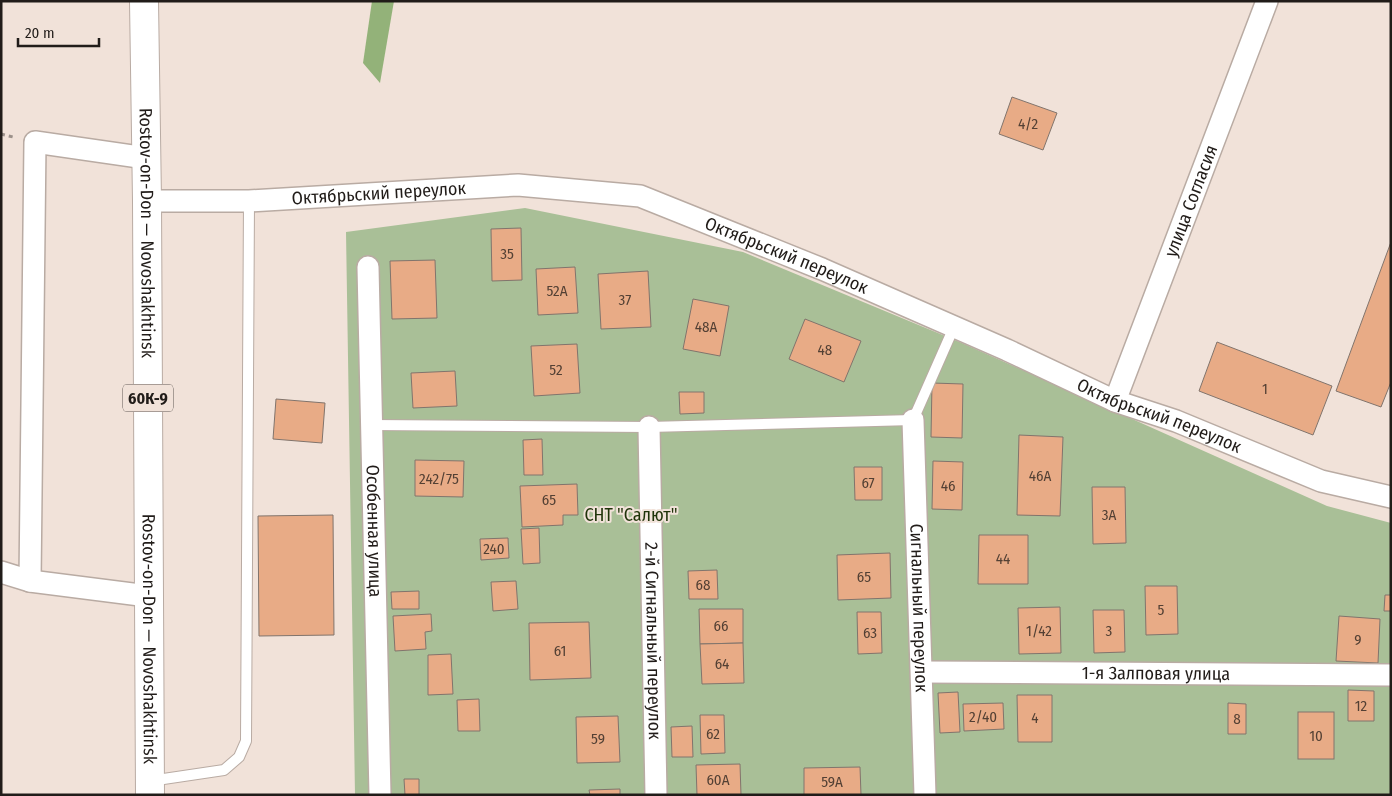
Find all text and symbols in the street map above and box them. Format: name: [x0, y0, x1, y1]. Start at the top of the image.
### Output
scale bar: [18, 15, 99, 47]
text: 20 m: [25, 24, 55, 42]
street label: Rostov-on-Don — Novoshakhtinsk: [135, 108, 159, 359]
house number: 4/2: [1018, 115, 1038, 133]
street label: улица Согласия: [1160, 142, 1222, 260]
street label: Октябрьский переулок: [291, 177, 467, 209]
street label: Октябрьский переулок: [702, 212, 872, 299]
house number: 35: [500, 245, 514, 263]
house number: 52А: [546, 282, 568, 300]
house number: 37: [619, 291, 631, 309]
house number: 48А: [695, 318, 717, 336]
house number: 48: [818, 341, 832, 359]
house number: 52: [549, 361, 563, 379]
street label: Октябрьский переулок: [1073, 374, 1245, 458]
house number: 1: [1262, 380, 1268, 398]
road number: 60К-9: [123, 384, 173, 412]
street label: Особенная улица: [361, 464, 387, 598]
house number: 46А: [1029, 467, 1051, 485]
house number: 242/75: [419, 470, 459, 488]
house number: 67: [861, 474, 875, 492]
house number: 46: [941, 477, 955, 495]
house number: 65: [542, 491, 556, 509]
park label: СНТ "Салют": [584, 504, 678, 526]
house number: 3А: [1102, 506, 1116, 524]
street label: Rostov-on-Don — Novoshakhtinsk: [138, 514, 161, 765]
street label: Сигнальный переулок: [905, 523, 933, 693]
house number: 240: [483, 540, 505, 558]
street label: 2-й Сигнальный переулок: [640, 542, 666, 740]
house number: 44: [996, 550, 1010, 568]
house number: 65: [857, 568, 871, 586]
house number: 68: [696, 576, 710, 594]
house number: 5: [1158, 601, 1165, 619]
house number: 66: [714, 617, 728, 635]
house number: 1/42: [1026, 622, 1052, 640]
house number: 3: [1106, 622, 1113, 640]
house number: 63: [863, 624, 877, 642]
house number: 9: [1354, 631, 1362, 649]
house number: 61: [554, 642, 566, 660]
house number: 64: [715, 655, 729, 673]
street label: 1-я Залповая улица: [1082, 662, 1230, 685]
house number: 12: [1355, 697, 1368, 715]
house number: 2/40: [969, 708, 997, 726]
house number: 4: [1031, 709, 1039, 727]
house number: 8: [1233, 710, 1241, 728]
house number: 62: [706, 725, 720, 743]
house number: 10: [1309, 727, 1323, 745]
house number: 59: [591, 730, 605, 748]
house number: 60А: [706, 771, 730, 789]
house number: 59А: [821, 773, 843, 791]

